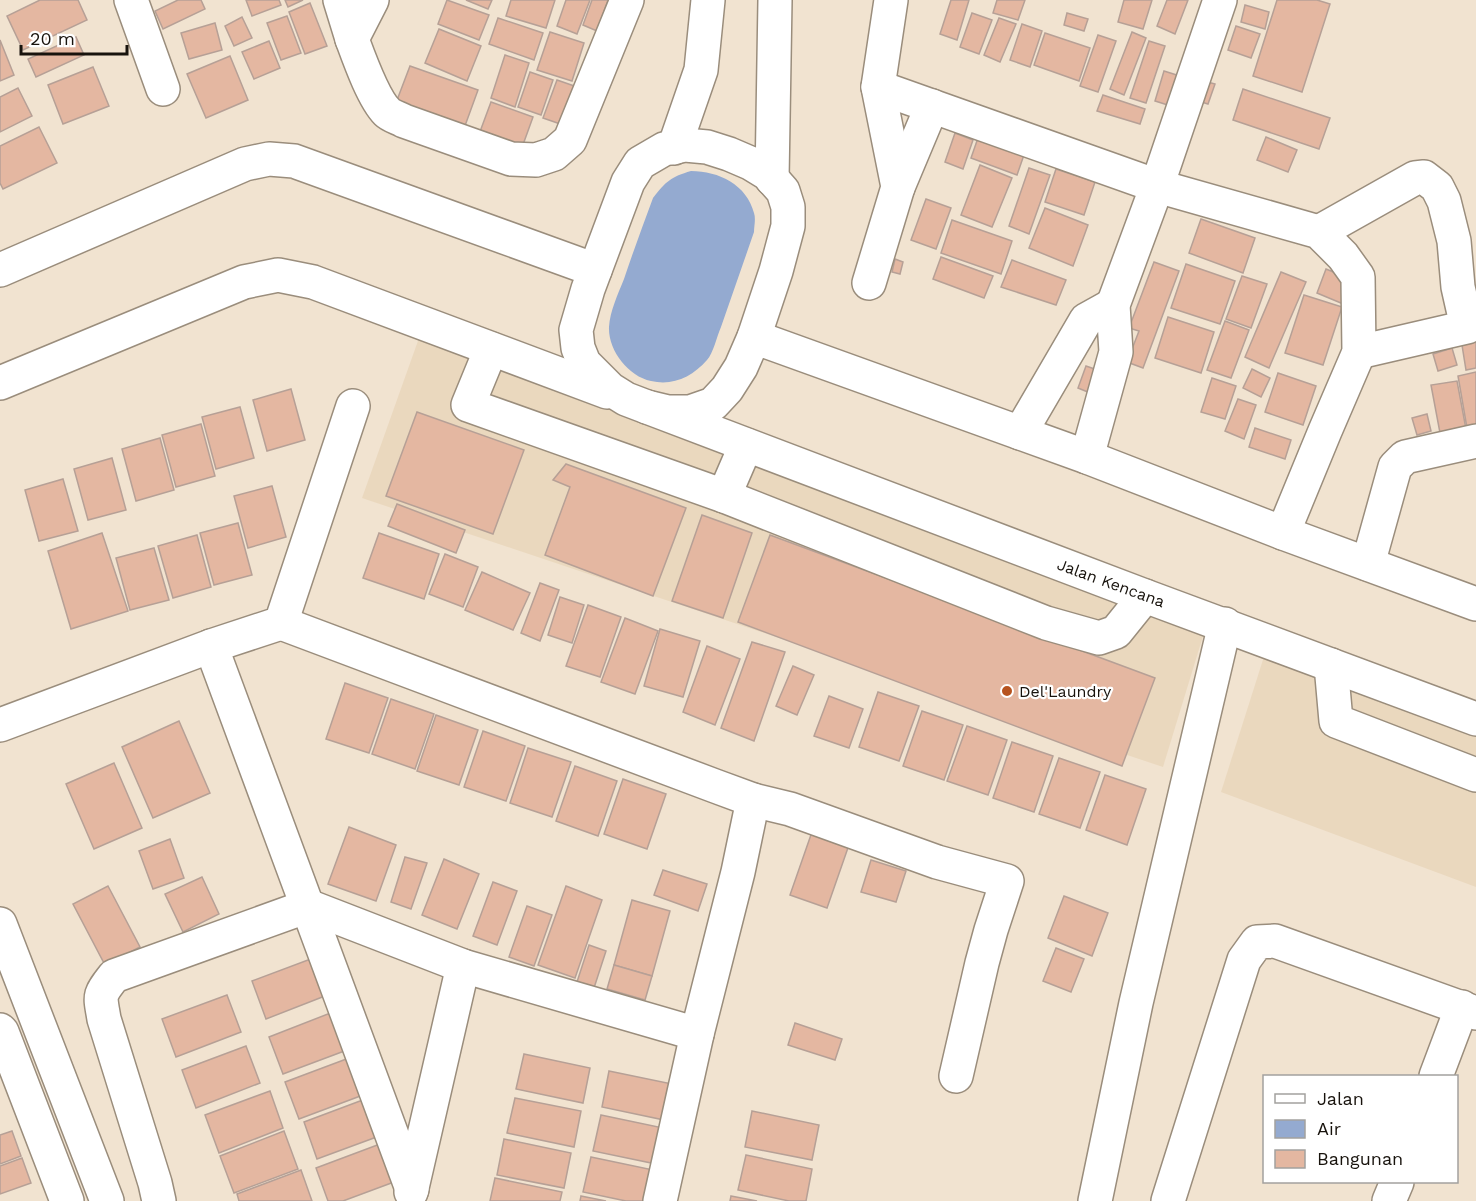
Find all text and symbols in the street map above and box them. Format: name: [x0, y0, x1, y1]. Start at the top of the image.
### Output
scale bar: [21, 18, 128, 56]
text: 20 m: [30, 28, 75, 49]
street label: Jalan Kencana: [1055, 555, 1167, 611]
place label: Del'Laundry: [1019, 682, 1112, 701]
marker: Del'Laundry: [1000, 684, 1014, 698]
legend: [1263, 1075, 1458, 1183]
text: Jalan: [1317, 1088, 1364, 1109]
text: Air: [1317, 1118, 1341, 1139]
text: Bangunan: [1317, 1148, 1403, 1169]

